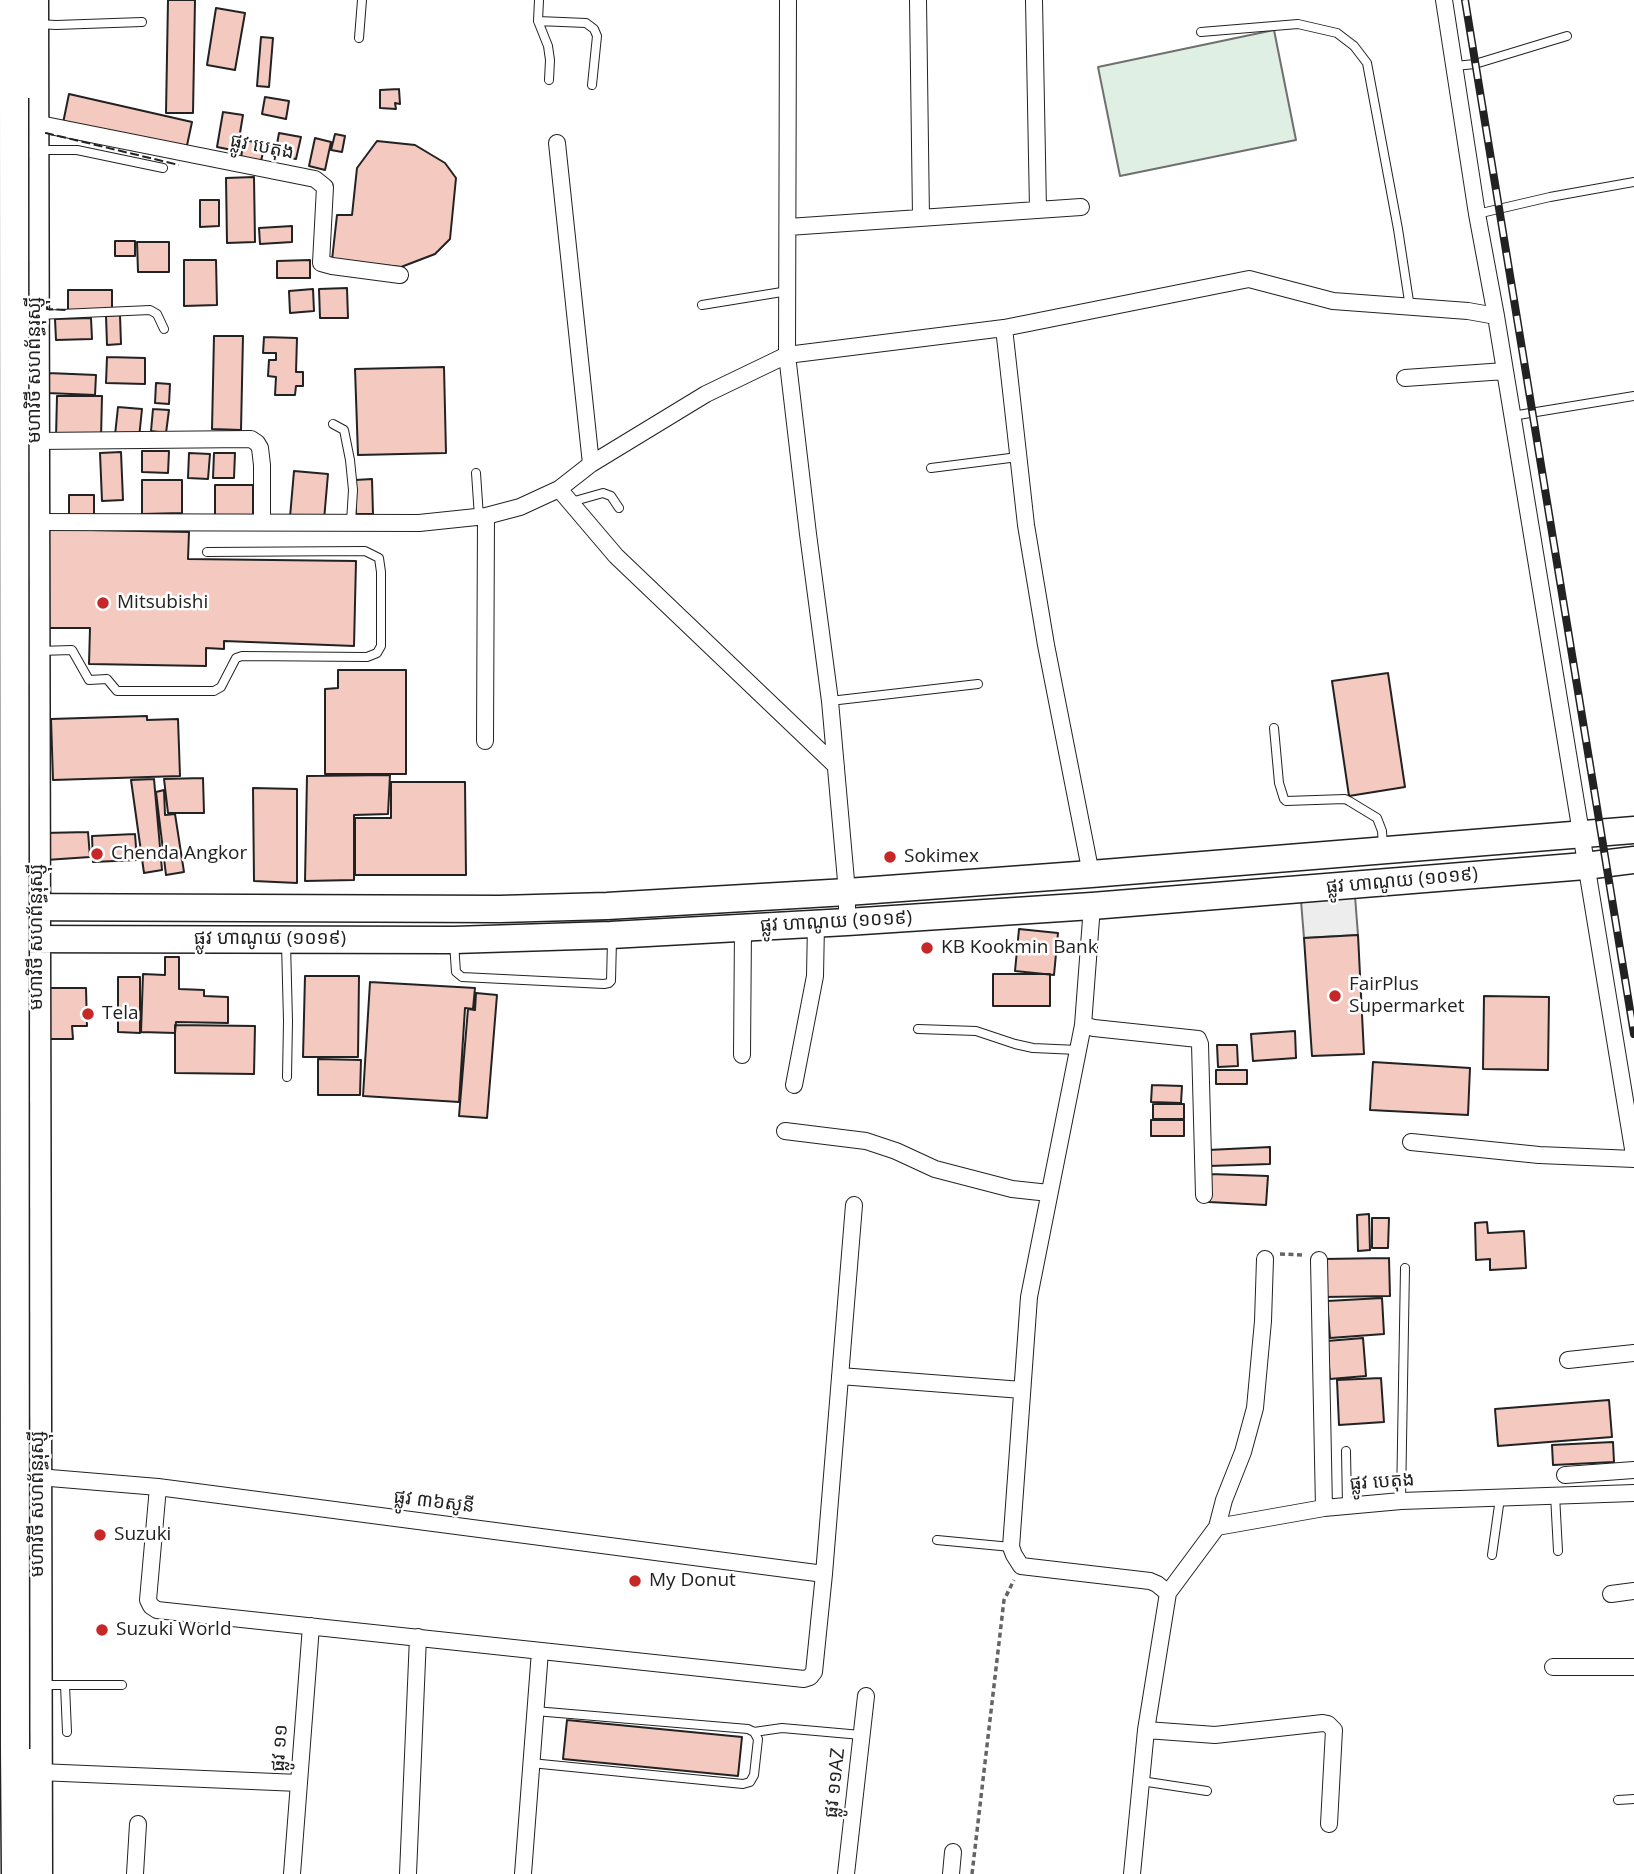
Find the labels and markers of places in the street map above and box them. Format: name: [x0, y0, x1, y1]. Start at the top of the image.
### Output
place label: Mitsubishi: [117, 592, 208, 614]
marker: Mitsubishi: [95, 595, 111, 611]
place label: Chenda Angkor: [111, 843, 247, 865]
marker: Chenda Angkor: [89, 846, 105, 862]
place label: Sokimex: [904, 846, 979, 868]
marker: Sokimex: [882, 849, 898, 865]
place label: KB Kookmin Bank: [941, 937, 1098, 959]
marker: KB Kookmin Bank: [919, 940, 935, 956]
place label: FairPlus Supermarket: [1349, 974, 1464, 1018]
marker: FairPlus Supermarket: [1327, 988, 1343, 1004]
place label: Tela: [102, 1003, 138, 1025]
marker: Tela: [80, 1006, 96, 1022]
place label: Suzuki: [114, 1524, 171, 1546]
marker: Suzuki: [92, 1527, 108, 1543]
place label: My Donut: [649, 1570, 736, 1592]
marker: My Donut: [627, 1573, 643, 1589]
place label: Suzuki World: [116, 1619, 232, 1641]
marker: Suzuki World: [94, 1622, 110, 1638]

